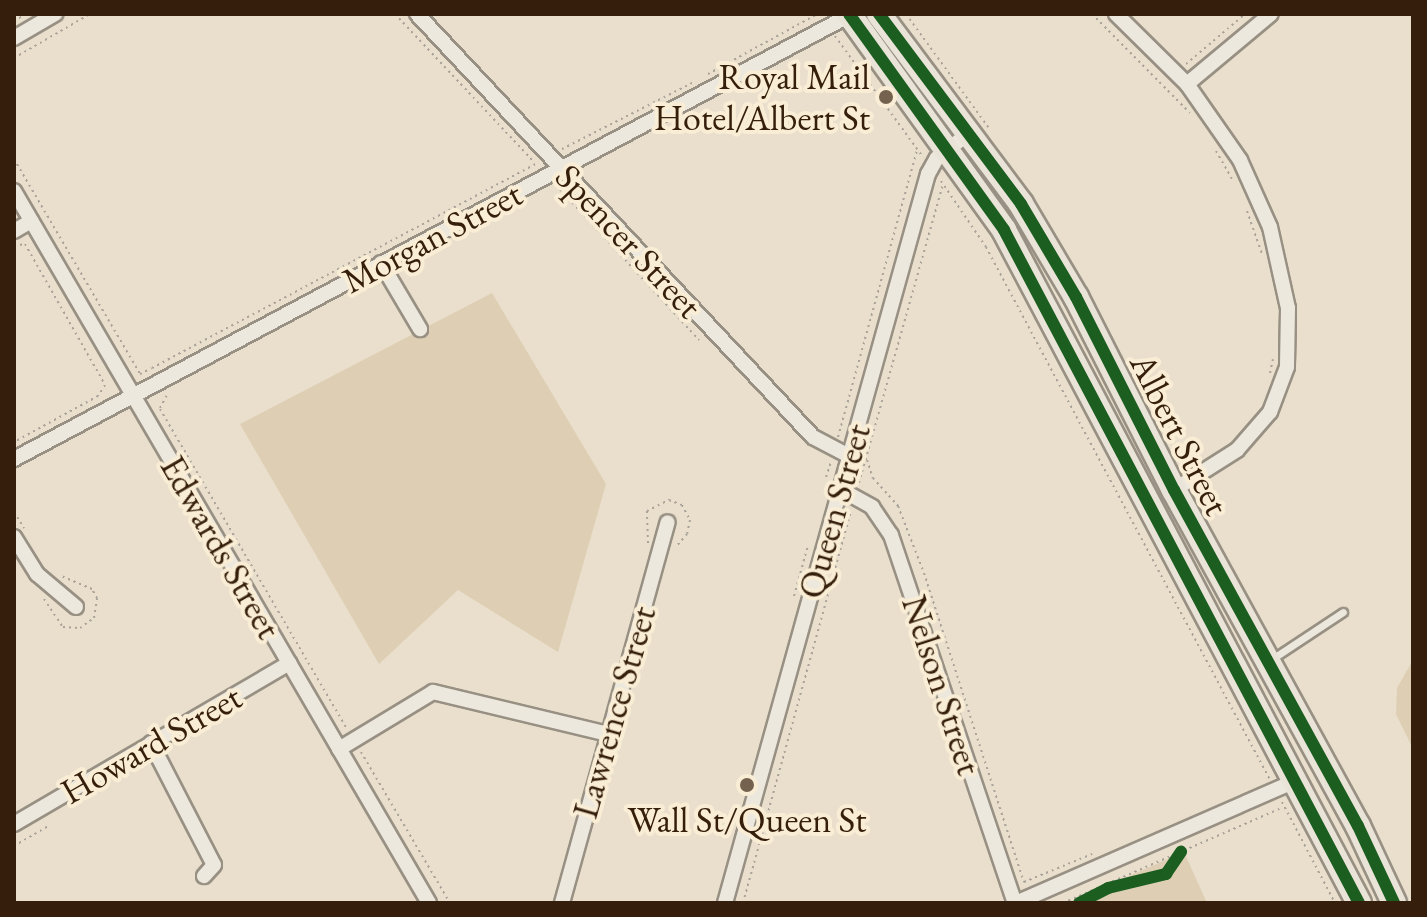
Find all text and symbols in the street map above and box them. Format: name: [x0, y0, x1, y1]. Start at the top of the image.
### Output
place label: Royal Mail Hotel/Albert St: [654, 54, 870, 139]
marker: Royal Mail Hotel/Albert St: [877, 88, 895, 106]
street label: Spencer Street: [547, 155, 711, 327]
street label: Morgan Street: [335, 172, 529, 302]
street label: Albert Street: [1121, 346, 1239, 522]
street label: Queen Street: [789, 419, 879, 603]
street label: Edwards Street: [151, 448, 291, 646]
street label: Nelson Street: [893, 590, 991, 780]
street label: Lawrence Street: [563, 601, 665, 823]
street label: Howard Street: [53, 675, 249, 813]
marker: Wall St/Queen St: [738, 776, 756, 794]
place label: Wall St/Queen St: [627, 798, 867, 842]

